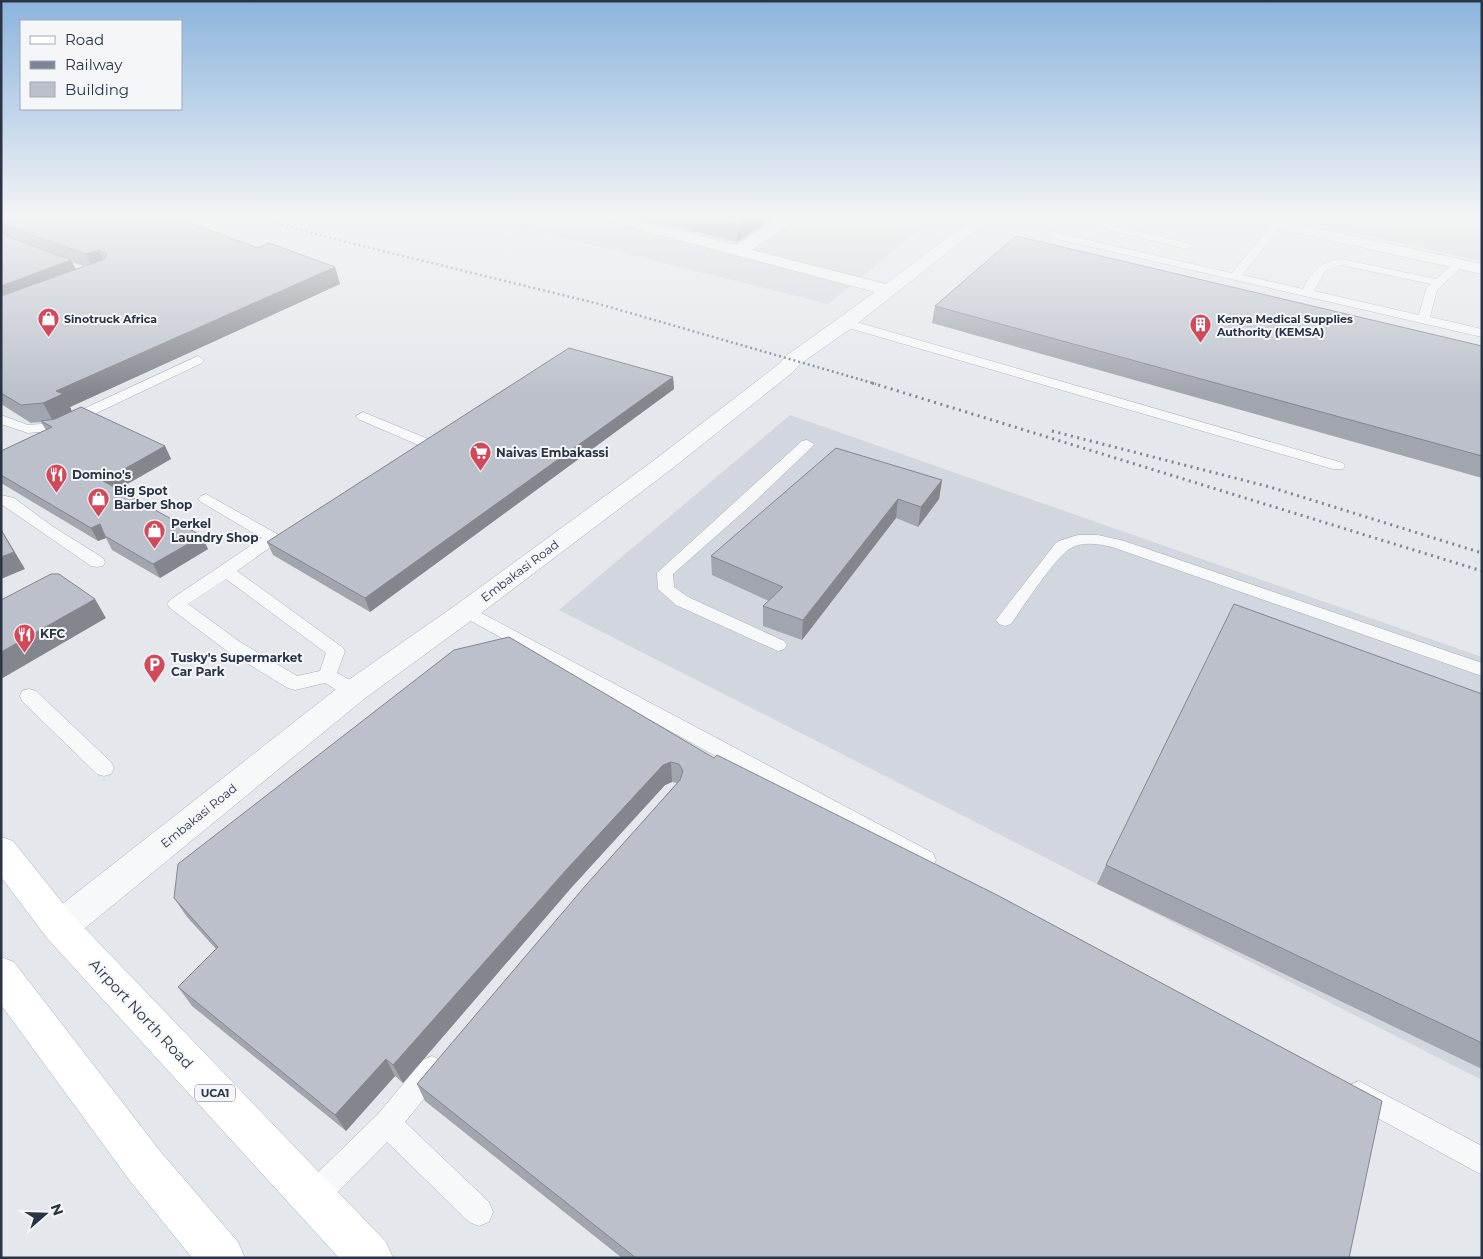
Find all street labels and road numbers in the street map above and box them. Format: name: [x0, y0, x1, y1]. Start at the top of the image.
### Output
street label: Embakasi Road: [478, 536, 562, 605]
street label: Embakasi Road: [158, 780, 240, 851]
street label: Airport North Road: [85, 955, 197, 1073]
road number: UCA1: [195, 1084, 235, 1102]

